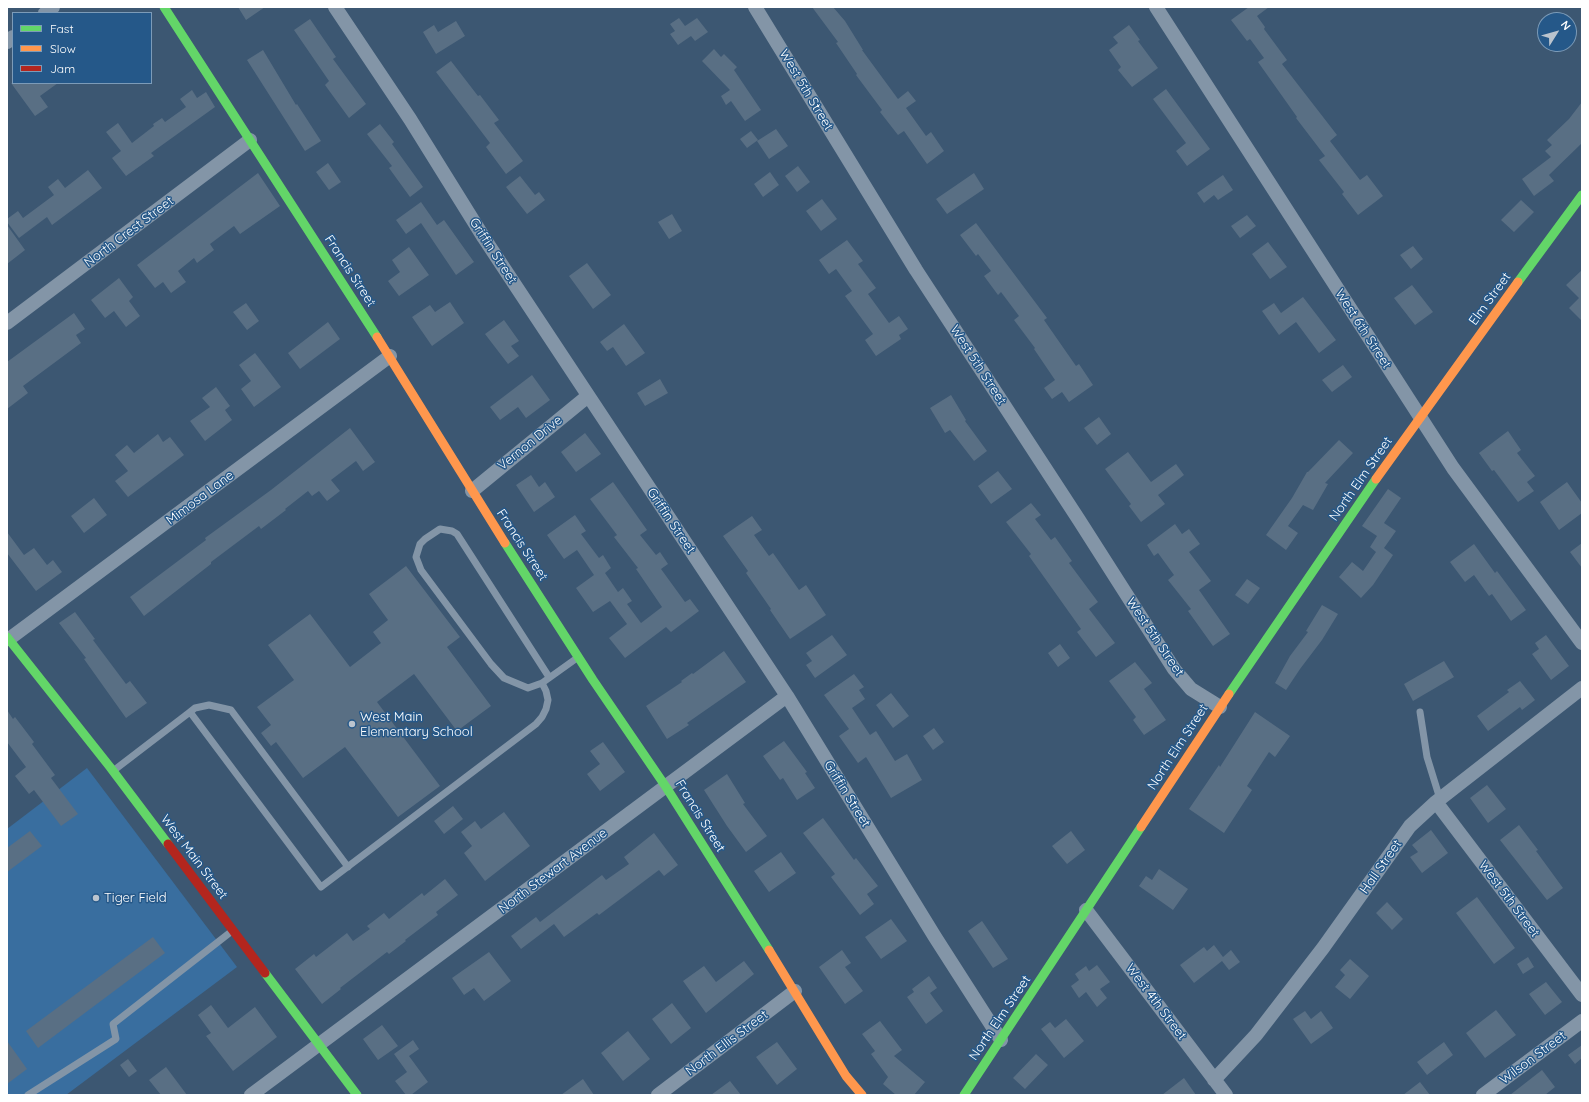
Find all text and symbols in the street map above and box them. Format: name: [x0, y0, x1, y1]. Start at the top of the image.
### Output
legend: [12, 12, 152, 84]
north arrow: [1537, 12, 1577, 52]
text: N: [1558, 18, 1574, 33]
text: Fast: [50, 21, 74, 36]
text: Slow: [50, 41, 76, 56]
street label: West 5th Street: [776, 47, 836, 133]
text: Jam: [50, 61, 75, 76]
street label: North Crest Street: [81, 193, 177, 271]
street label: Griffin Street: [466, 215, 520, 287]
street label: Francis Street: [321, 232, 379, 310]
street label: Elm Street: [1466, 270, 1514, 328]
street label: West 6th Street: [1332, 286, 1394, 372]
street label: West 5th Street: [946, 322, 1010, 408]
street label: Vernon Drive: [495, 412, 565, 474]
street label: North Elm Street: [1326, 434, 1396, 524]
street label: Mimosa Lane: [163, 468, 237, 528]
street label: Griffin Street: [643, 485, 699, 557]
street label: Francis Street: [493, 506, 551, 584]
street label: West 5th Street: [1123, 595, 1187, 679]
street label: North Elm Street: [1145, 701, 1211, 793]
place label: West Main Elementary School: [360, 709, 473, 740]
marker: West Main Elementary School: [347, 719, 357, 729]
street label: Griffin Street: [820, 758, 874, 830]
street label: Francis Street: [672, 777, 728, 855]
street label: West Main Street: [157, 812, 231, 902]
street label: North Stewart Avenue: [496, 825, 610, 917]
street label: Hall Street: [1357, 837, 1405, 897]
street label: West 5th Street: [1475, 858, 1543, 940]
place label: Tiger Field: [104, 890, 167, 906]
marker: Tiger Field: [91, 893, 101, 903]
street label: West 4th Street: [1122, 961, 1190, 1043]
street label: North Elm Street: [966, 973, 1034, 1063]
street label: North Ellis Street: [683, 1007, 771, 1079]
street label: Wilson Street: [1497, 1028, 1569, 1088]

